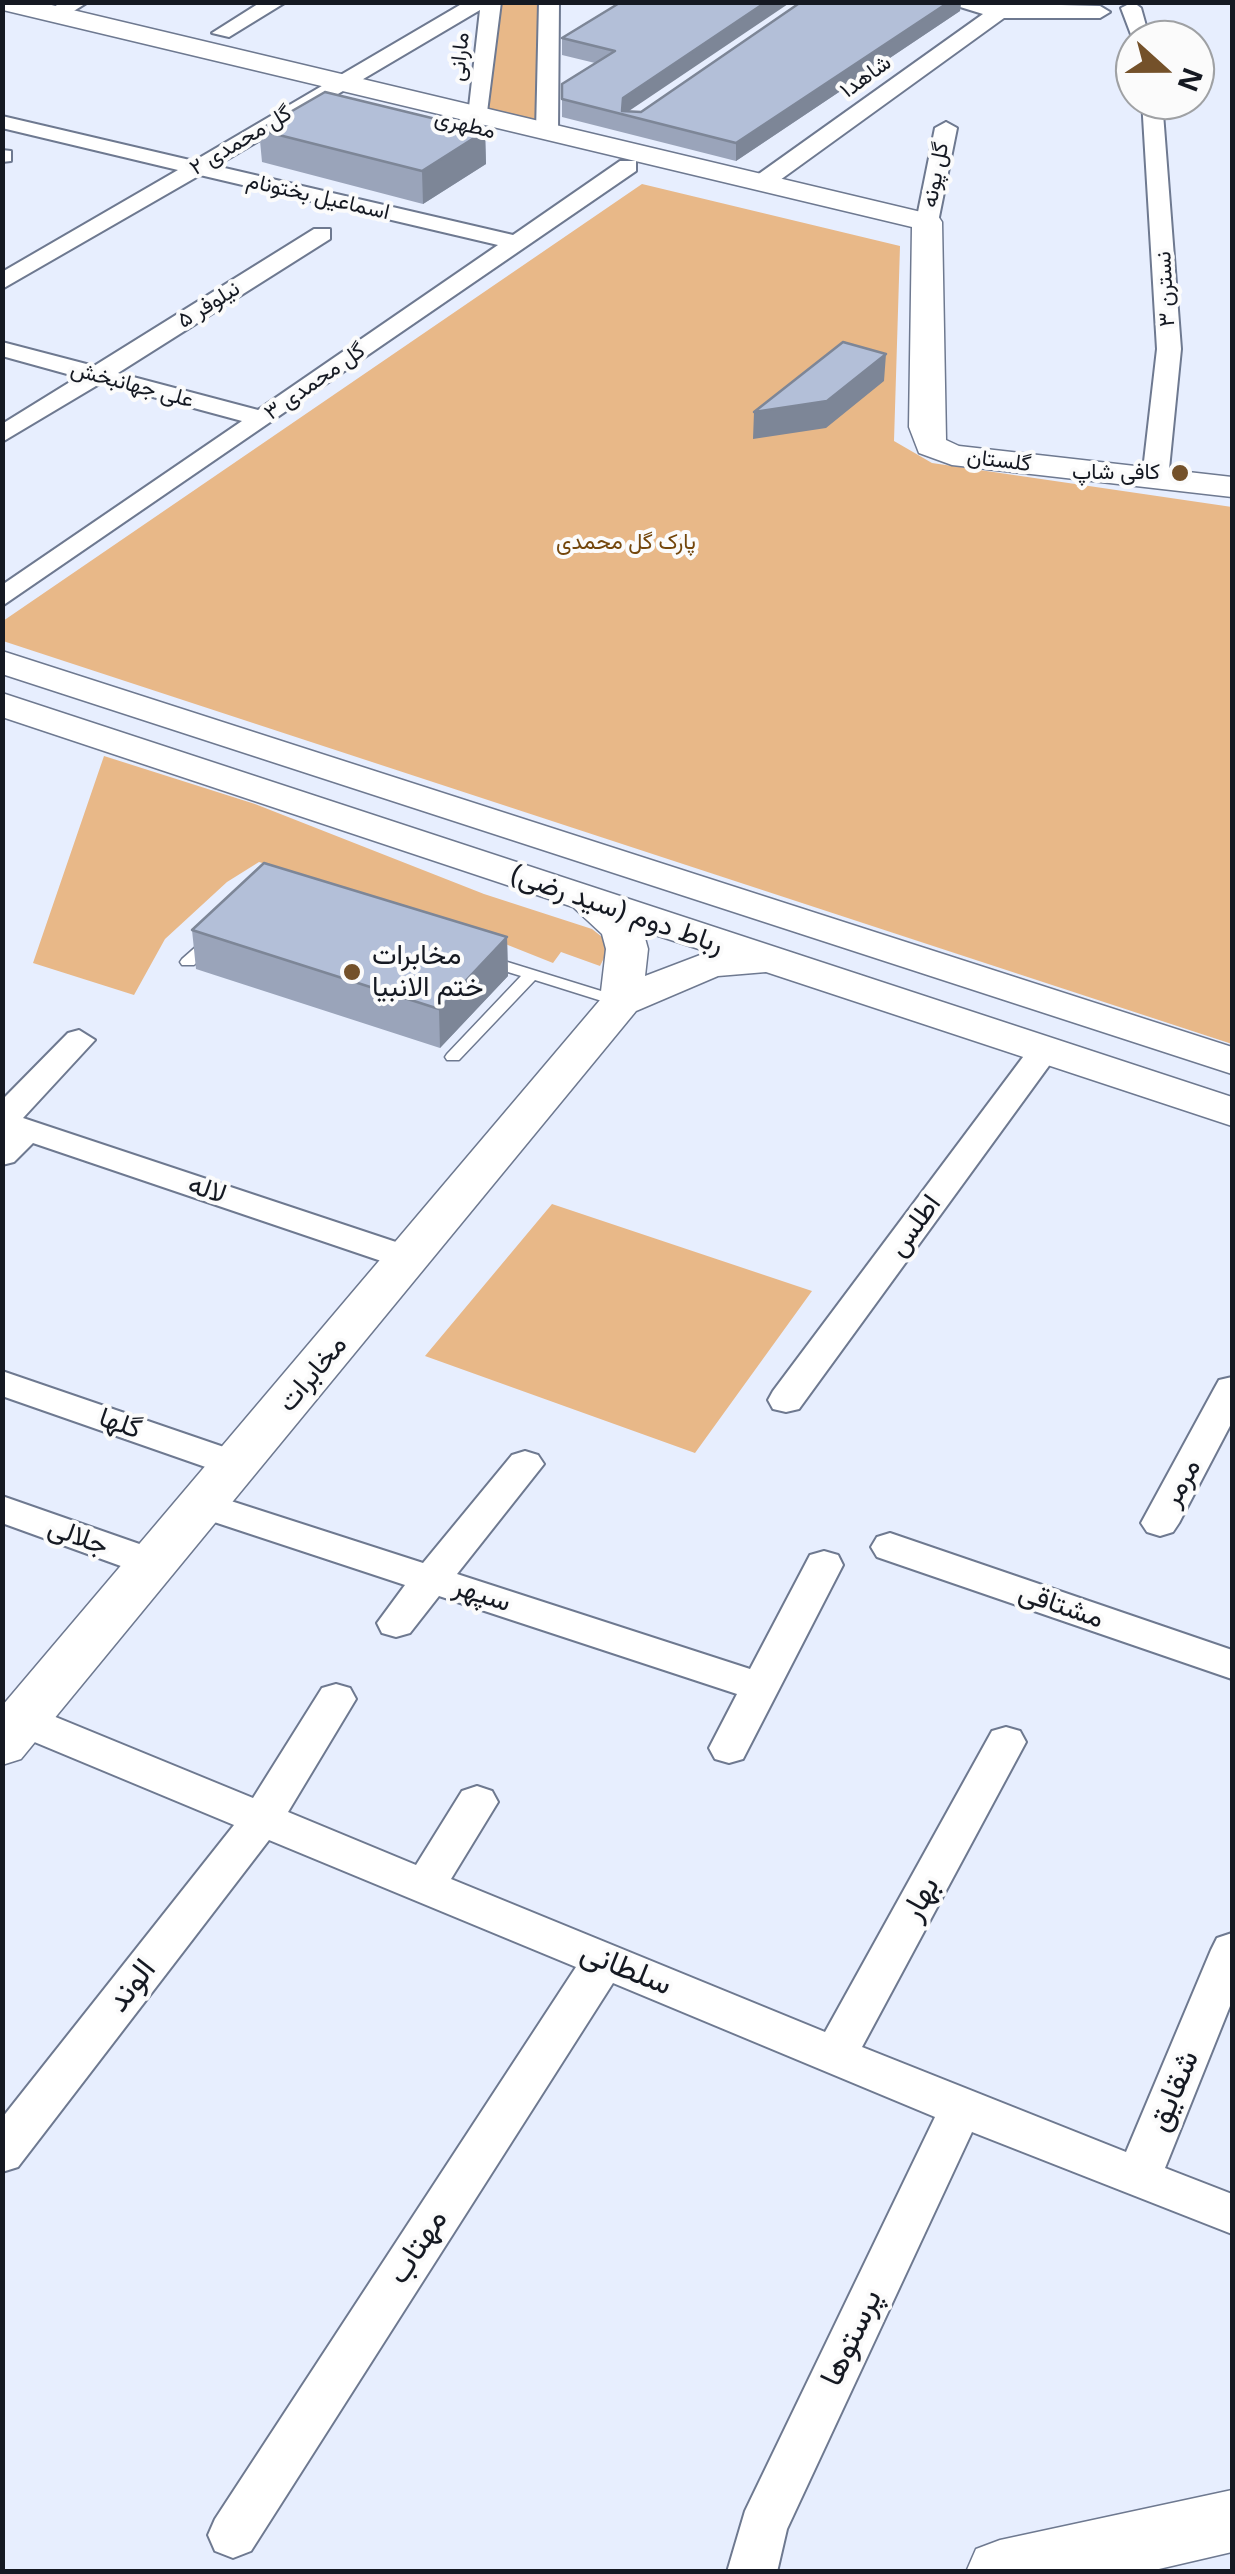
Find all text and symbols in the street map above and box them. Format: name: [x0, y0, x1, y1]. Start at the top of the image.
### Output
north arrow: [1115, 20, 1215, 120]
street label: مارانی: [444, 31, 476, 83]
street label: شاهد۱: [835, 50, 897, 104]
text: N: [1169, 63, 1213, 97]
street label: گل محمدی ۲: [185, 100, 297, 182]
street label: مطهری: [432, 105, 498, 145]
street label: گل پونه: [917, 140, 955, 210]
street label: اسماعیل بختونام: [244, 168, 392, 226]
street label: نسترن ۳: [1151, 251, 1181, 327]
street label: نیلوفر ۵: [173, 276, 245, 334]
street label: گل محمدی ۳: [260, 338, 370, 426]
street label: علی جهانبخش: [68, 356, 196, 414]
street label: گلستان: [965, 444, 1033, 478]
place label: کافی شاپ: [1072, 460, 1160, 486]
marker: کافی شاپ: [1169, 462, 1191, 484]
park label: پارک گل محمدی: [556, 530, 696, 556]
street label: رباط دوم (سید رضی): [506, 858, 728, 962]
place label: مخابرات ختم الانبیا: [372, 939, 483, 1005]
marker: مخابرات ختم الانبیا: [341, 961, 363, 983]
street label: لاله: [183, 1168, 231, 1212]
street label: اطلس: [881, 1189, 949, 1263]
street label: مخابرات: [271, 1329, 355, 1419]
street label: گلها: [94, 1401, 146, 1447]
street label: مرمر: [1155, 1453, 1209, 1513]
street label: جلالی: [43, 1511, 113, 1563]
street label: سپهر: [449, 1570, 515, 1620]
street label: مشتاقی: [1014, 1576, 1108, 1636]
street label: بهار: [893, 1870, 949, 1928]
street label: سلطانی: [575, 1933, 677, 2005]
street label: الوند: [99, 1952, 165, 2020]
street label: شقایق: [1140, 2045, 1208, 2137]
street label: مهتاب: [380, 2202, 456, 2292]
street label: پرستوها: [813, 2283, 891, 2393]

